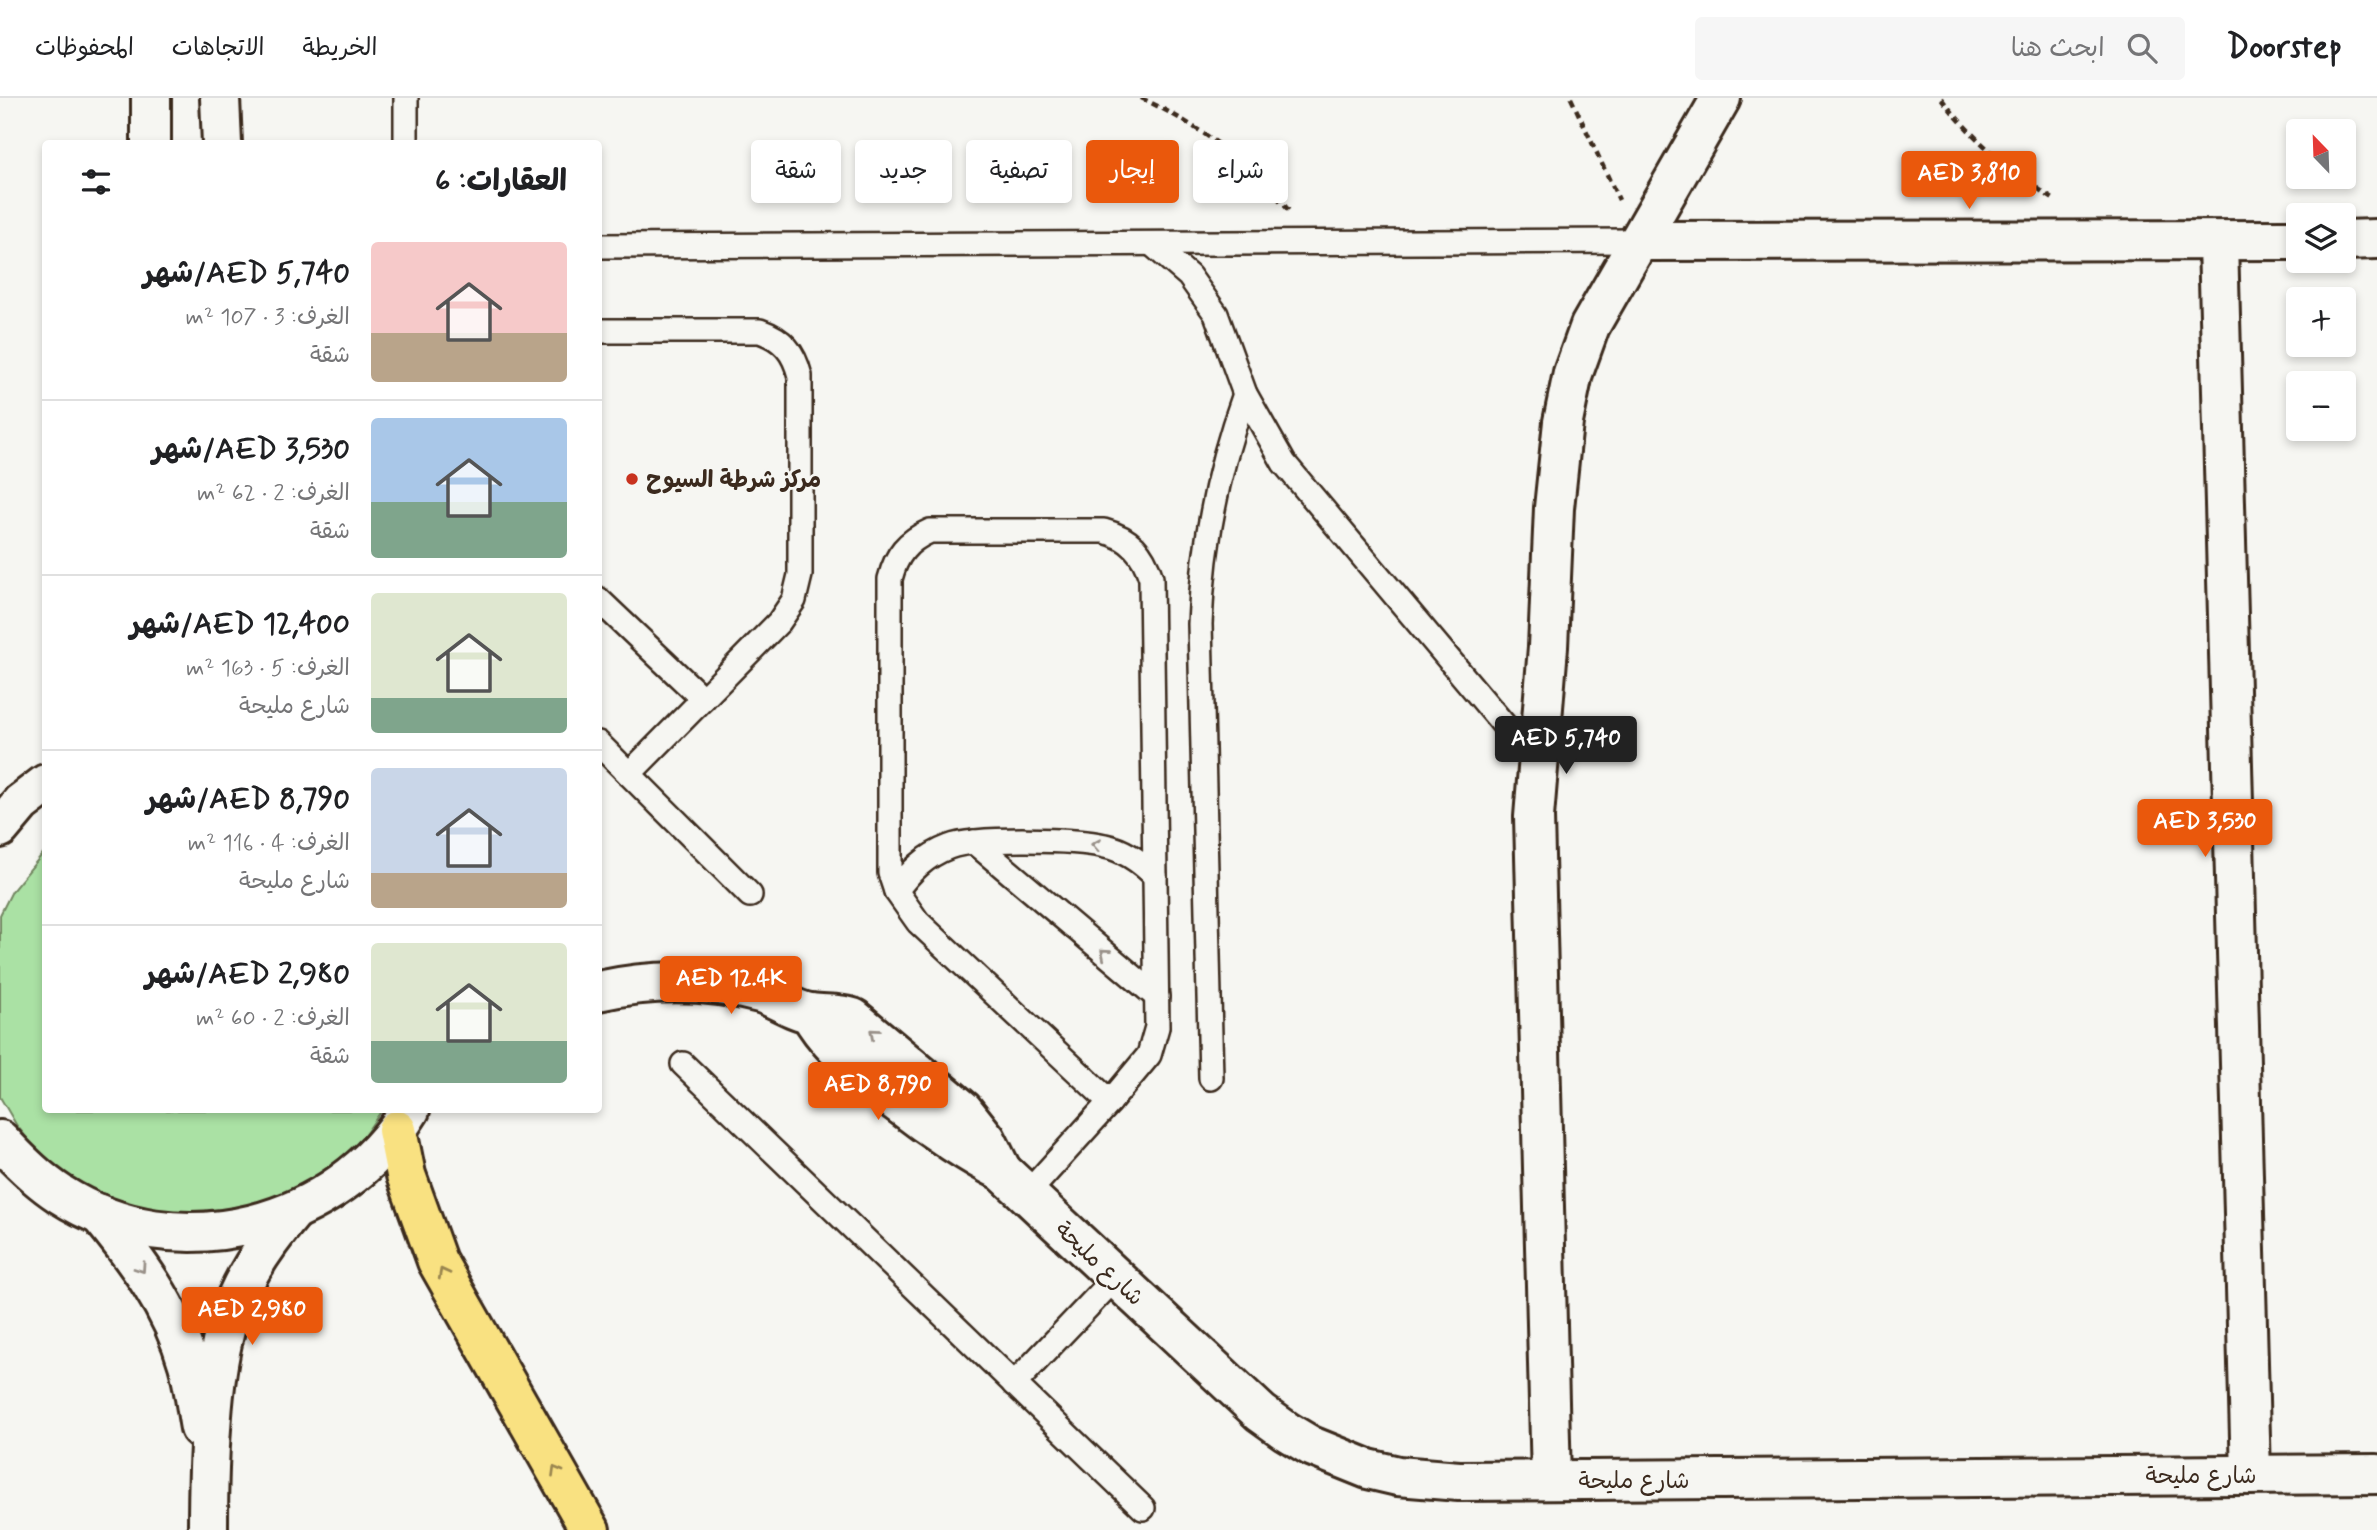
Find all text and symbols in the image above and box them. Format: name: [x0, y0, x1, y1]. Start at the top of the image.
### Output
search box: [1695, 17, 2185, 80]
text: Doorstep: [2227, 26, 2342, 70]
icon: search: [2123, 29, 2161, 67]
text: ابحث هنا: [2011, 32, 2105, 66]
text: المحفوظات: [35, 33, 134, 64]
text: الاتجاهات: [172, 33, 265, 64]
text: الخريطة: [303, 33, 377, 64]
north arrow: [2286, 119, 2356, 189]
map controls: [2286, 119, 2356, 441]
chip: شقة: [751, 140, 841, 203]
chip: جديد: [855, 140, 952, 203]
chip: تصفية: [966, 140, 1072, 203]
chip: إيجار: [1086, 140, 1179, 203]
chip: شراء: [1193, 140, 1288, 203]
pin: AED 3,810: [1889, 152, 2049, 211]
text: AED 3,810: [1917, 159, 2021, 189]
text: العقارات: 6: [435, 162, 567, 201]
icon: filters: [77, 163, 115, 201]
button: layers: [2286, 203, 2356, 273]
text: AED 5,740/شهر: [143, 254, 350, 293]
icon: home: [427, 270, 511, 354]
button: +: [2286, 287, 2356, 357]
text: الغرف: 3 · 107 m²: [186, 303, 350, 333]
text: شقة: [310, 341, 350, 371]
button: −: [2286, 371, 2356, 441]
text: AED 3,530/شهر: [152, 430, 350, 469]
icon: home: [427, 446, 511, 530]
place label: مركز شرطة السيوح: [646, 466, 821, 496]
marker: مركز شرطة السيوح: [624, 471, 640, 487]
text: الغرف: 2 · 62 m²: [197, 479, 350, 509]
text: شقة: [310, 517, 350, 547]
text: AED 12,400/شهر: [130, 605, 350, 644]
icon: home: [427, 621, 511, 705]
text: الغرف: 5 · 163 m²: [186, 654, 350, 684]
text: شارع مليحة: [239, 692, 350, 722]
pin: AED 5,740: [1486, 716, 1646, 776]
text: AED 5,740: [1511, 724, 1621, 754]
text: AED 8,790/شهر: [146, 780, 350, 819]
icon: home: [427, 796, 511, 880]
pin: AED 3,530: [2125, 800, 2285, 859]
text: AED 3,530: [2153, 807, 2257, 837]
text: الغرف: 4 · 116 m²: [188, 829, 350, 859]
one-way arrow: [1090, 838, 1102, 853]
text: شارع مليحة: [239, 867, 350, 897]
one-way arrow: [1101, 949, 1114, 961]
text: AED 2,980/شهر: [145, 955, 350, 994]
pin: AED 12.4K: [651, 956, 811, 1016]
text: AED 12.4K: [676, 964, 786, 994]
icon: home: [427, 971, 511, 1055]
text: الغرف: 2 · 60 m²: [196, 1004, 350, 1034]
one-way arrow: [869, 1029, 882, 1041]
text: شقة: [310, 1042, 350, 1072]
pin: AED 8,790: [798, 1062, 958, 1122]
text: AED 8,790: [824, 1070, 932, 1100]
street label: شارع مليحة: [1048, 1216, 1149, 1313]
one-way arrow: [133, 1260, 145, 1273]
one-way arrow: [438, 1268, 451, 1280]
pin: AED 2,980: [172, 1288, 332, 1347]
text: AED 2,980: [198, 1295, 306, 1325]
street label: شارع مليحة: [2146, 1462, 2256, 1492]
one-way arrow: [551, 1465, 564, 1478]
street label: شارع مليحة: [1579, 1467, 1689, 1497]

